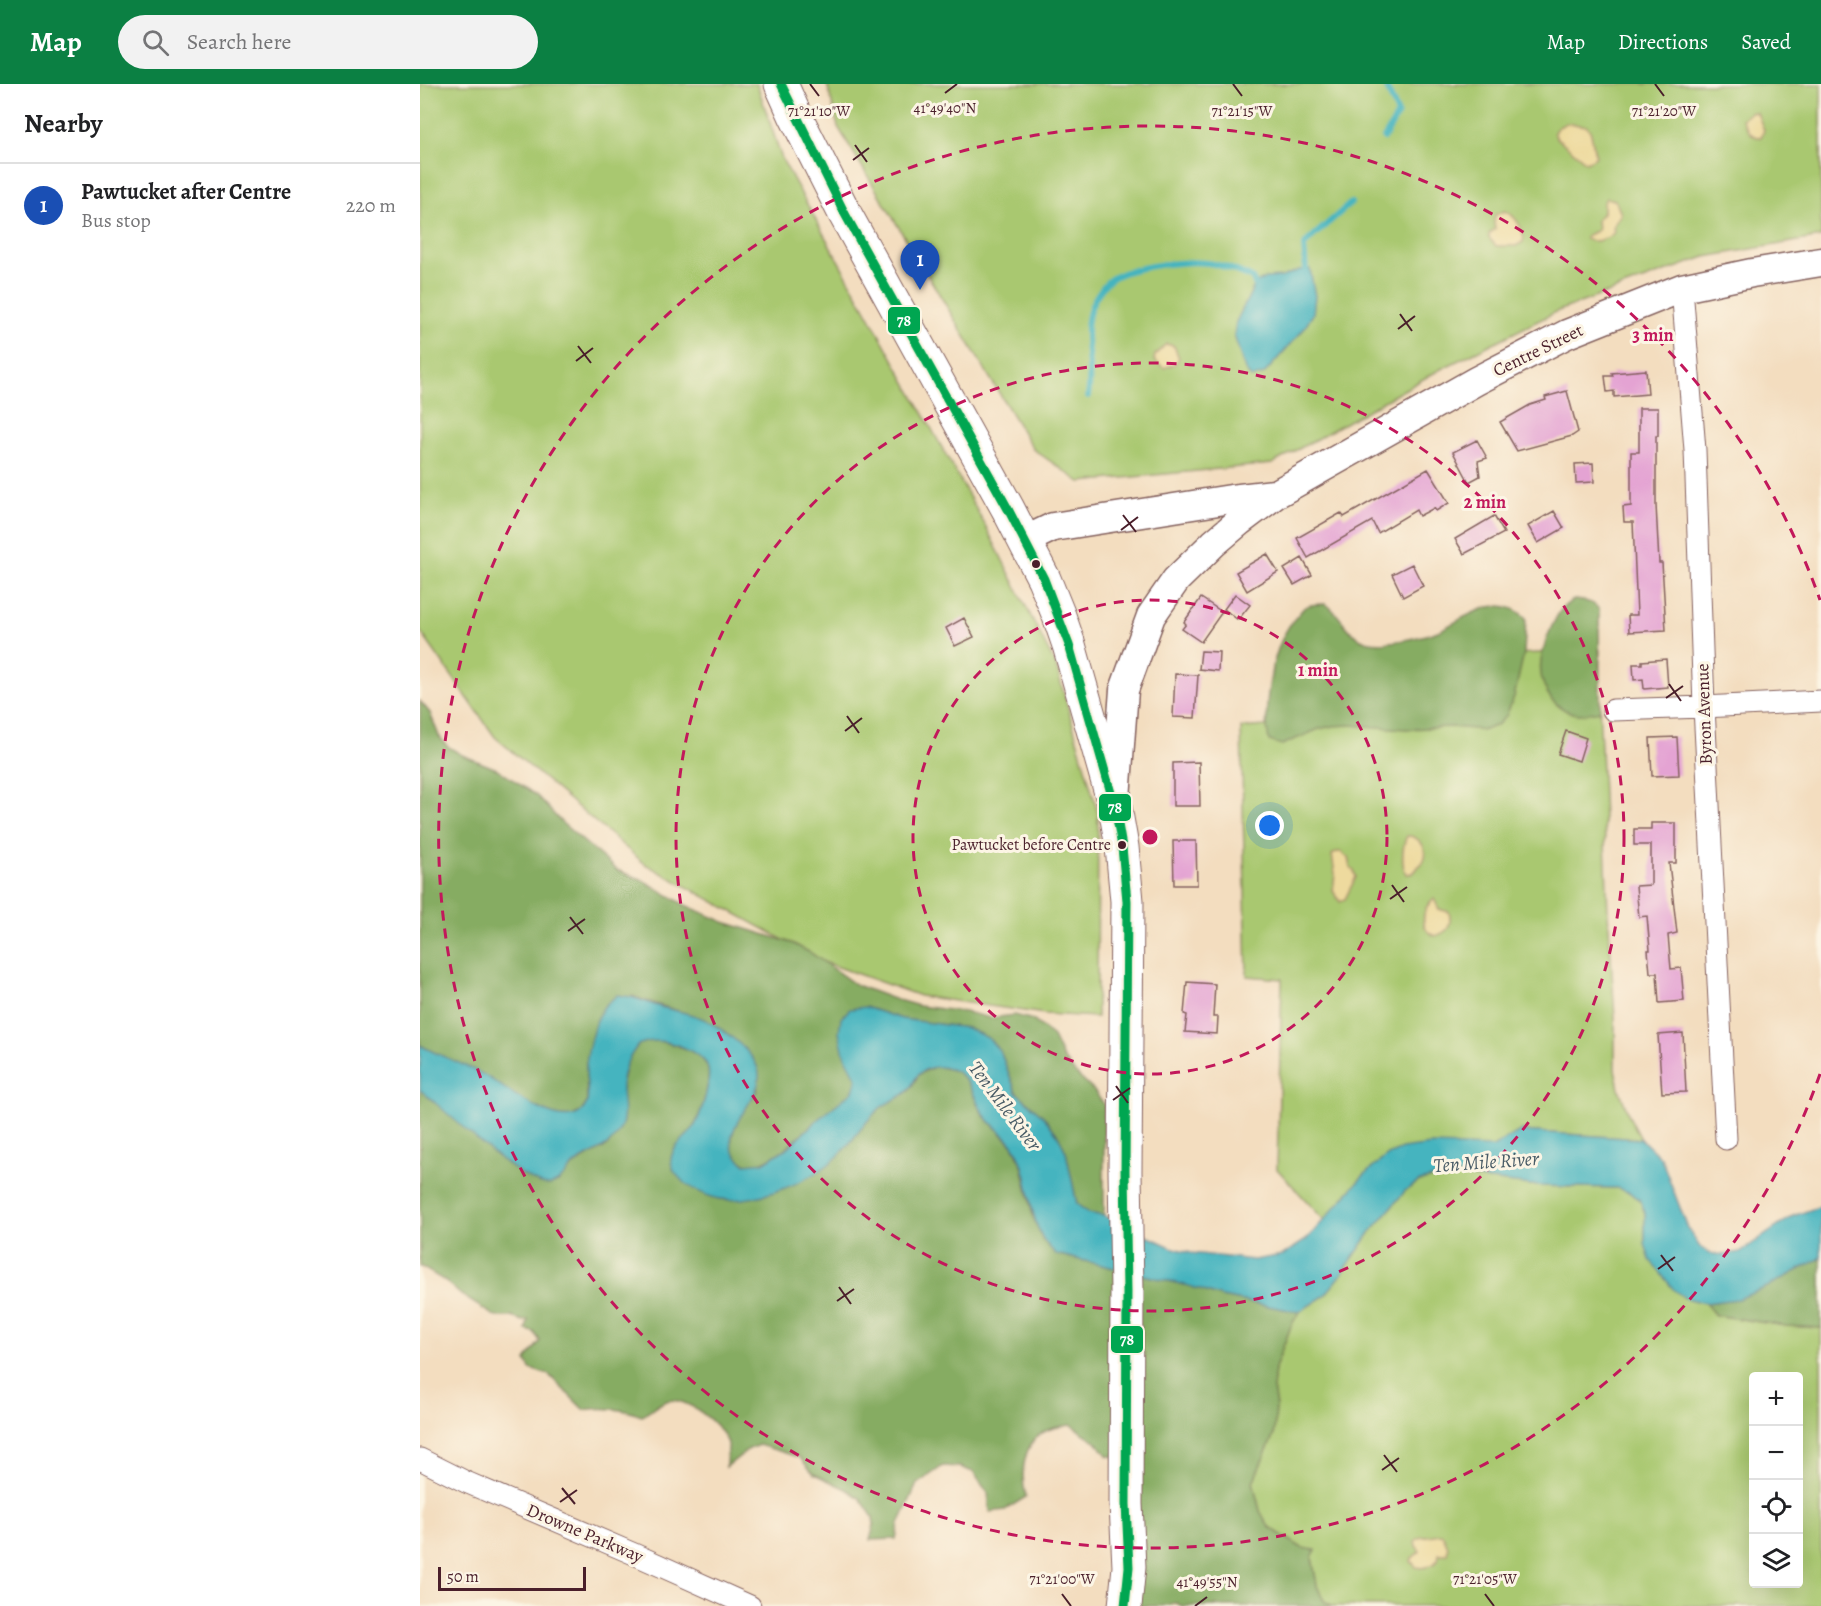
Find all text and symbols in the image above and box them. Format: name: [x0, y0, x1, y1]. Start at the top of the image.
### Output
search box: [118, 15, 538, 69]
text: Map: [30, 23, 82, 61]
icon: search: [139, 26, 172, 59]
text: Search here: [187, 27, 291, 57]
text: Map: [1547, 28, 1585, 56]
text: Directions: [1618, 28, 1708, 56]
text: Saved: [1741, 28, 1791, 56]
text: 41°49'40"N: [914, 98, 977, 118]
text: 71°21'10"W: [788, 101, 850, 121]
text: 71°21'15"W: [1212, 101, 1272, 121]
text: 71°21'20"W: [1632, 101, 1696, 121]
text: Nearby: [24, 106, 103, 141]
text: Pawtucket after Centre: [81, 177, 291, 207]
text: 1: [40, 192, 47, 219]
text: 220 m: [346, 192, 396, 219]
text: Bus stop: [81, 207, 151, 234]
pin: 1: [900, 240, 940, 290]
line badge: 78: [887, 306, 921, 335]
text: 78: [897, 310, 912, 332]
street label: Centre Street: [1489, 318, 1587, 382]
text: 3 min: [1632, 323, 1674, 347]
text: 2 min: [1464, 490, 1506, 514]
unlabelled marker: [1030, 558, 1042, 570]
text: 1 min: [1298, 658, 1338, 682]
street label: Byron Avenue: [1690, 663, 1718, 765]
line badge: 78: [1098, 793, 1132, 822]
text: 78: [1108, 797, 1123, 819]
your location: [1255, 811, 1284, 840]
centre of rings: [1140, 827, 1160, 847]
place label: Pawtucket before Centre: [951, 834, 1111, 856]
marker: Pawtucket before Centre: [1116, 839, 1128, 851]
water label: Ten Mile River: [962, 1056, 1048, 1157]
water label: Ten Mile River: [1432, 1145, 1541, 1179]
line badge: 78: [1110, 1325, 1144, 1354]
text: 78: [1120, 1329, 1135, 1351]
map controls: [1749, 1372, 1803, 1588]
button: +: [1749, 1372, 1803, 1426]
button: −: [1749, 1426, 1803, 1480]
button: locate: [1749, 1480, 1803, 1534]
street label: Drowne Parkway: [523, 1498, 648, 1569]
button: layers: [1749, 1534, 1803, 1588]
scale bar: [438, 1564, 586, 1592]
text: 50 m: [447, 1566, 479, 1588]
text: 71°21'00"W: [1029, 1569, 1095, 1589]
text: 71°21'05"W: [1453, 1569, 1517, 1589]
text: 41°49'55"N: [1177, 1572, 1238, 1592]

